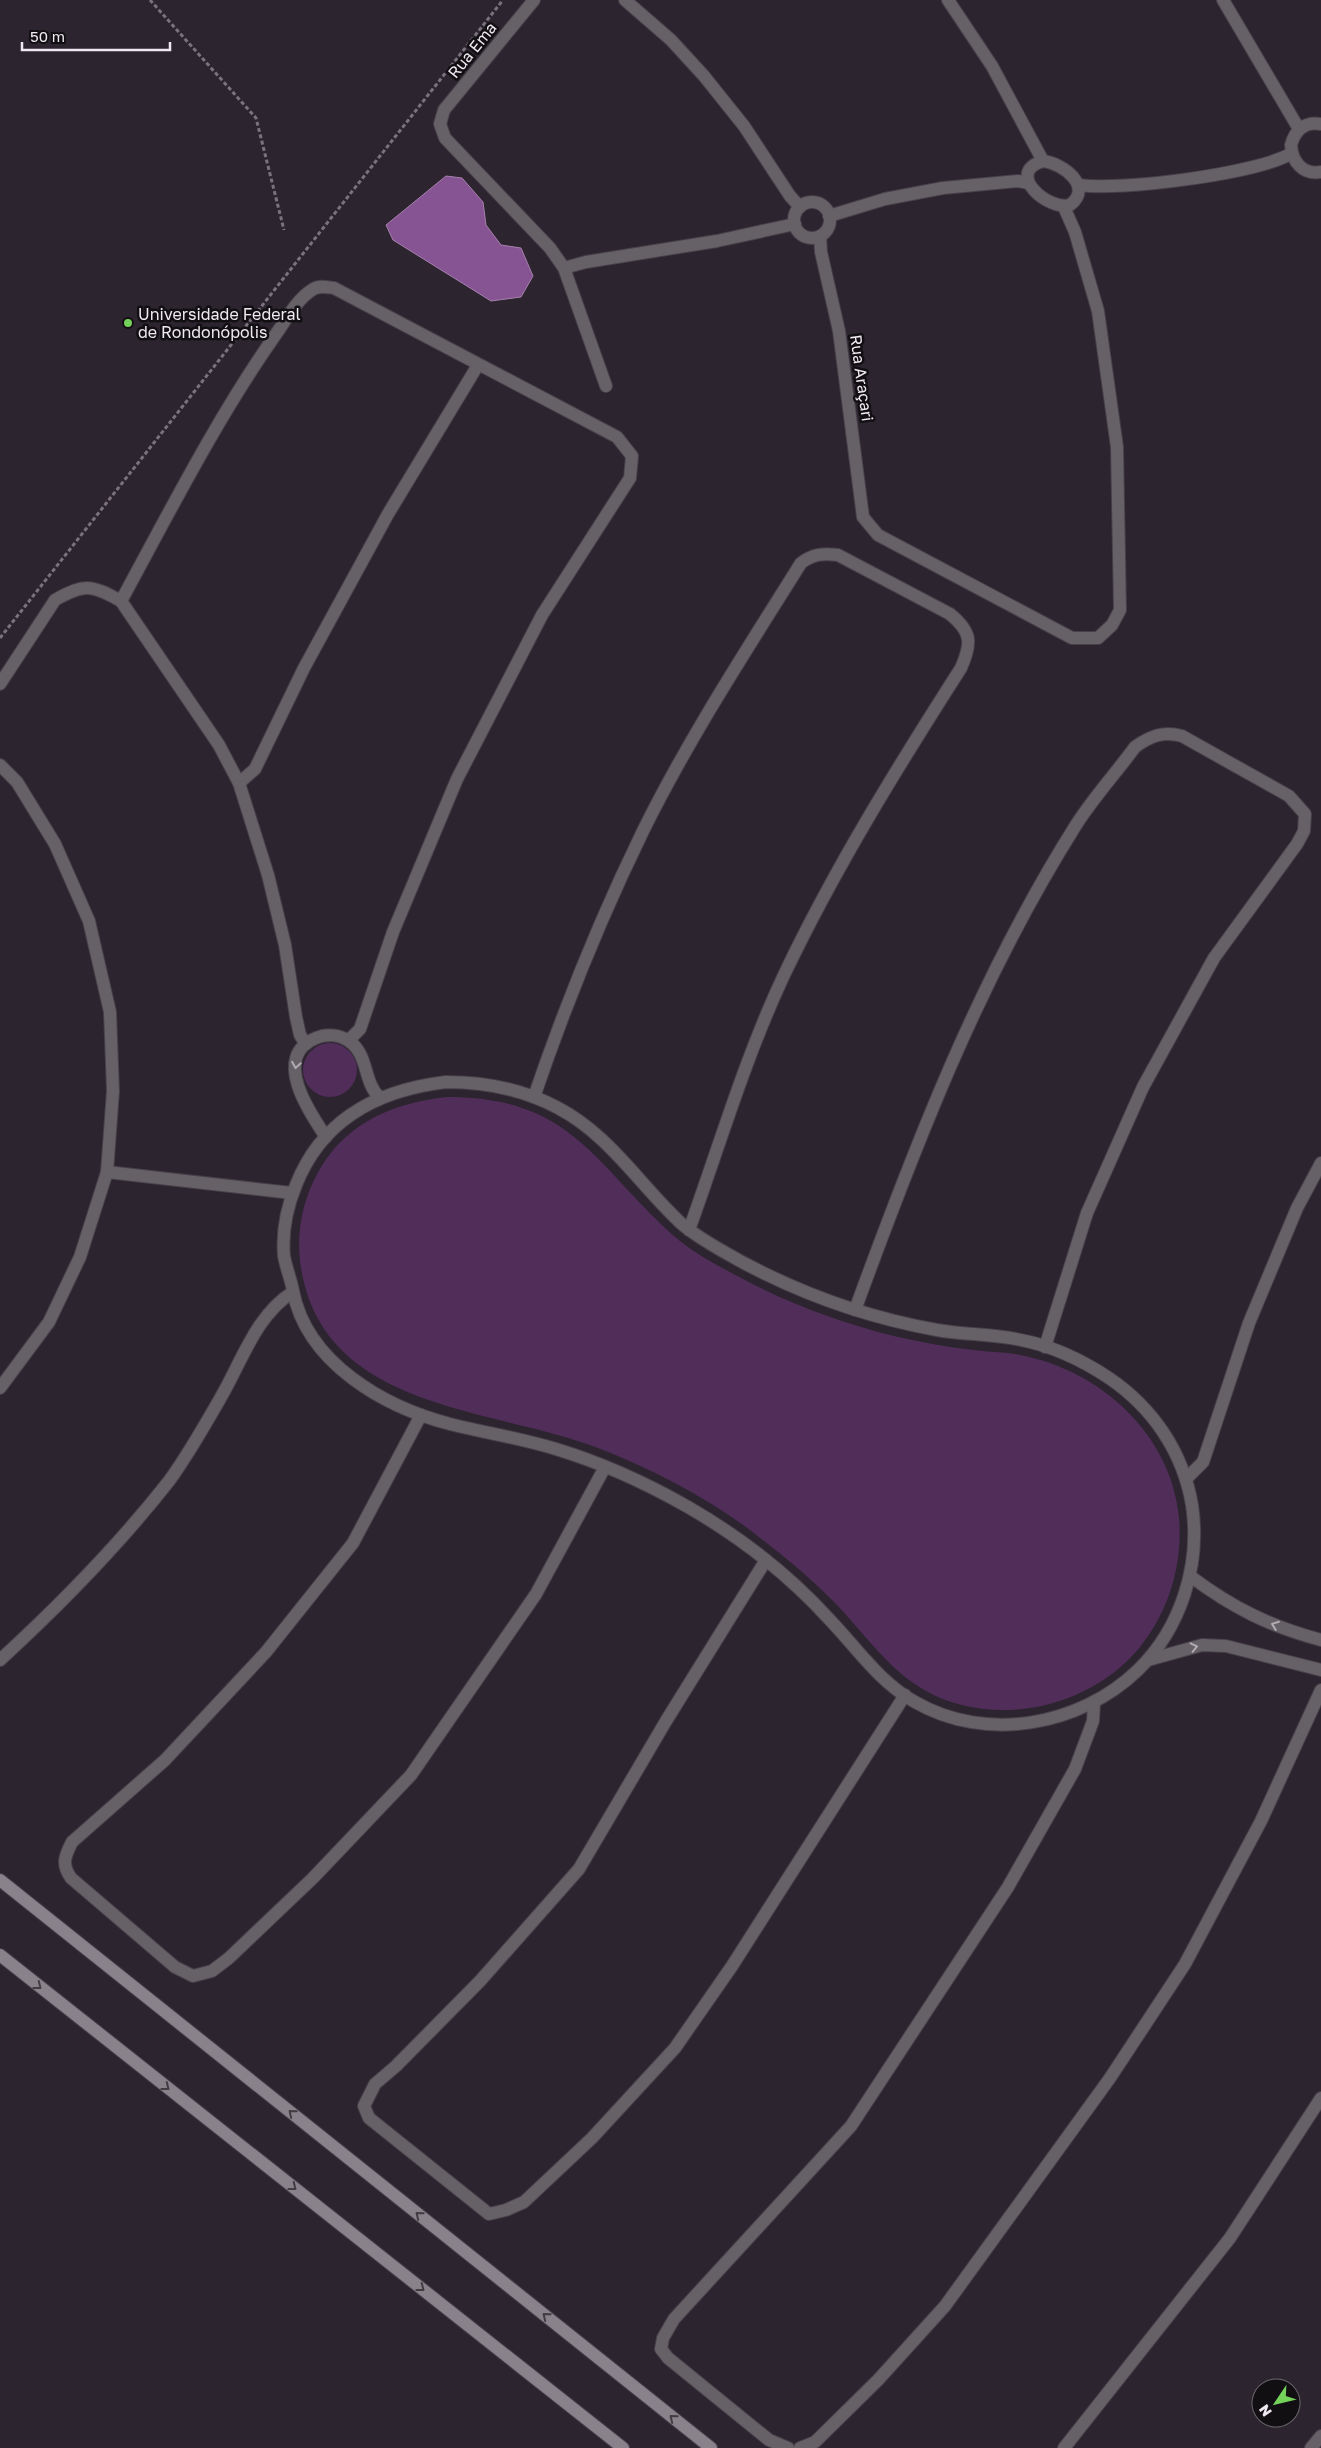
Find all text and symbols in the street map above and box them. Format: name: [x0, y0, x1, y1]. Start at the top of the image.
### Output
street label: Rua Ema: [443, 18, 501, 82]
scale bar: [22, 20, 170, 52]
text: 50 m: [30, 27, 65, 45]
place label: Universidade Federal de Rondonópolis: [138, 304, 301, 342]
marker: Universidade Federal de Rondonópolis: [122, 317, 134, 329]
street label: Rua Araçari: [846, 333, 878, 423]
one-way arrow: [292, 1061, 302, 1070]
one-way arrow: [1271, 1621, 1279, 1631]
one-way arrow: [1190, 1642, 1199, 1653]
one-way arrow: [32, 1980, 41, 1988]
one-way arrow: [160, 2081, 169, 2089]
one-way arrow: [289, 2111, 298, 2119]
one-way arrow: [287, 2182, 296, 2190]
one-way arrow: [416, 2212, 425, 2220]
one-way arrow: [415, 2283, 424, 2292]
one-way arrow: [543, 2314, 552, 2322]
north arrow: [1251, 2378, 1301, 2428]
text: N: [1255, 2402, 1275, 2420]
one-way arrow: [670, 2415, 679, 2423]

